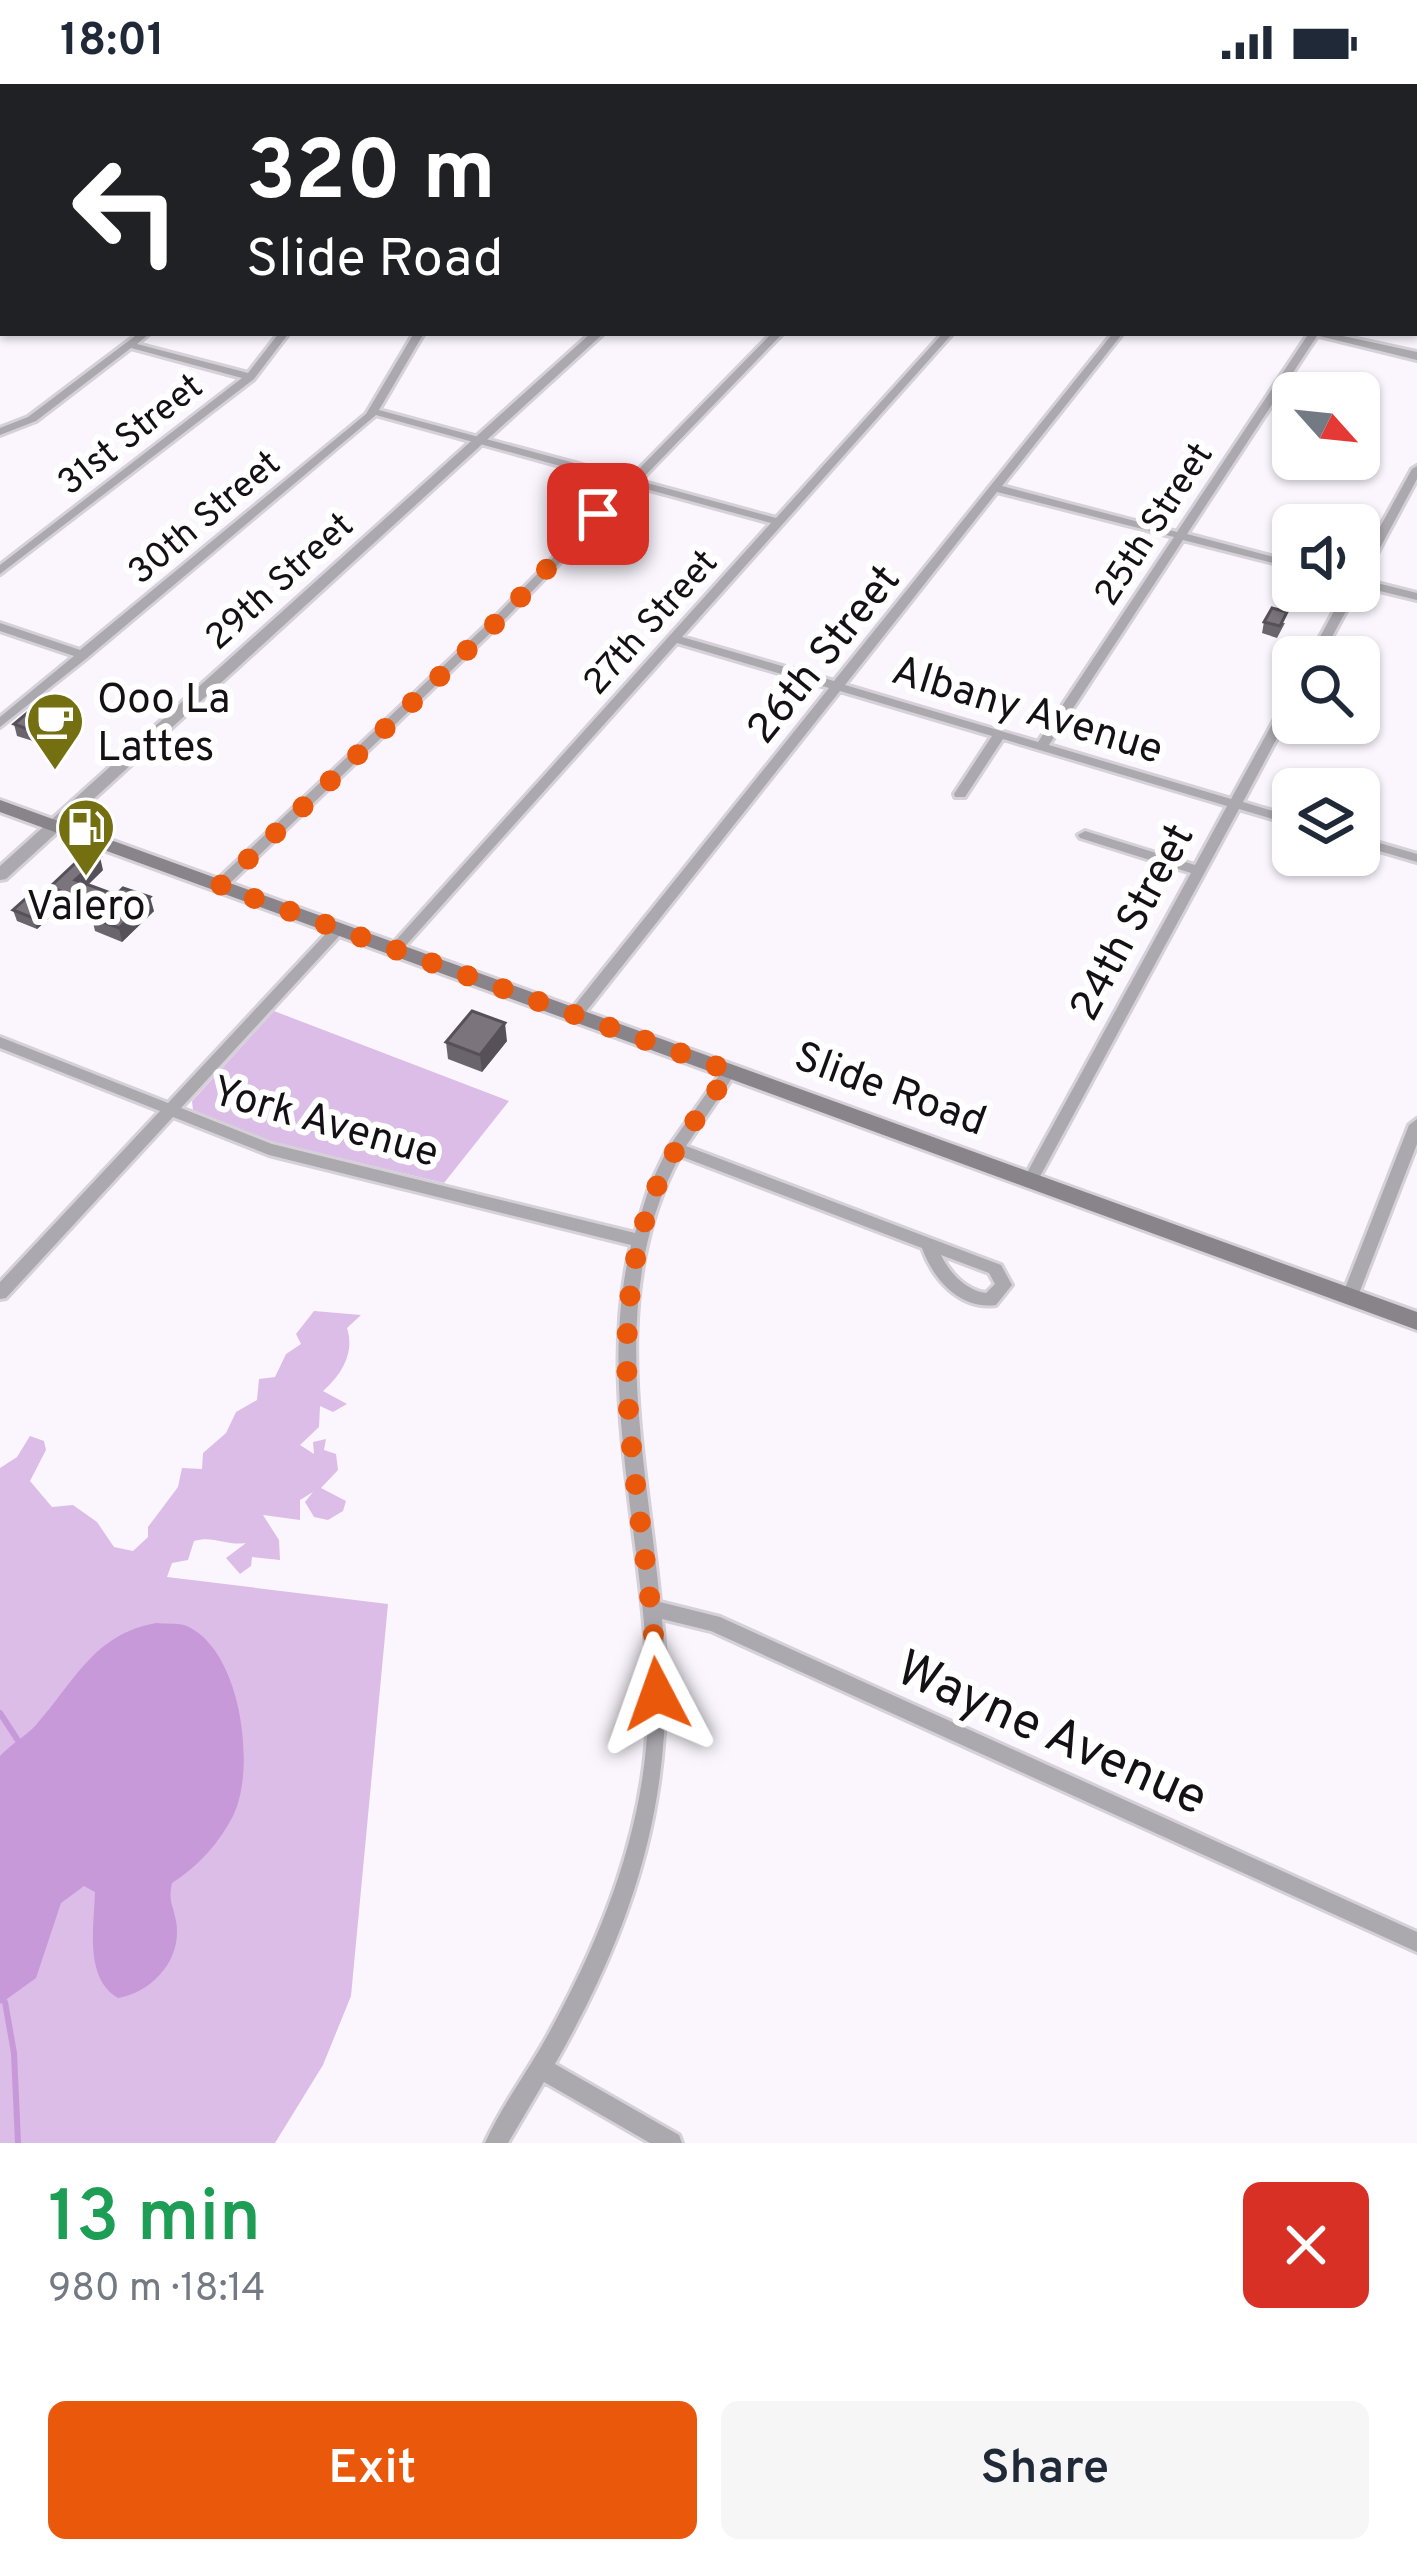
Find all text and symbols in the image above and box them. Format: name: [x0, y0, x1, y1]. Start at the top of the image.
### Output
text: 18:01: [60, 14, 165, 71]
text: 320 m: [246, 123, 496, 229]
icon: left: [48, 132, 204, 288]
text: Slide Road: [246, 227, 503, 296]
street label: 31st Street: [50, 365, 213, 507]
north arrow: [1272, 372, 1380, 480]
map controls: [1272, 372, 1380, 876]
street label: 25th Street: [1086, 435, 1225, 615]
street label: 30th Street: [120, 442, 291, 596]
pin: [547, 463, 649, 565]
icon: arrive: [565, 481, 631, 547]
street label: 29th Street: [197, 504, 365, 662]
button: sound: [1272, 504, 1380, 612]
street label: 27th Street: [575, 541, 729, 706]
street label: 26th Street: [737, 556, 914, 756]
button: search: [1272, 636, 1380, 744]
street label: Albany Avenue: [885, 646, 1169, 779]
place label: Ooo La Lattes: [97, 675, 230, 776]
cafe icon: Ooo La Lattes: [24, 690, 86, 772]
button: layers: [1272, 768, 1380, 876]
fuel station icon: Valero: [55, 796, 117, 878]
street label: 24th Street: [1060, 816, 1208, 1031]
place label: Valero: [26, 882, 146, 935]
street label: Slide Road: [786, 1032, 993, 1150]
street label: York Avenue: [205, 1067, 444, 1182]
position arrow: [594, 1631, 720, 1757]
street label: Wayne Avenue: [885, 1639, 1216, 1833]
text: 13 min: [48, 2175, 261, 2267]
button: close: [1243, 2182, 1369, 2308]
text: 980 m · 18:14: [48, 2266, 265, 2315]
button: Exit: [48, 2401, 697, 2539]
button: Share: [721, 2401, 1369, 2539]

